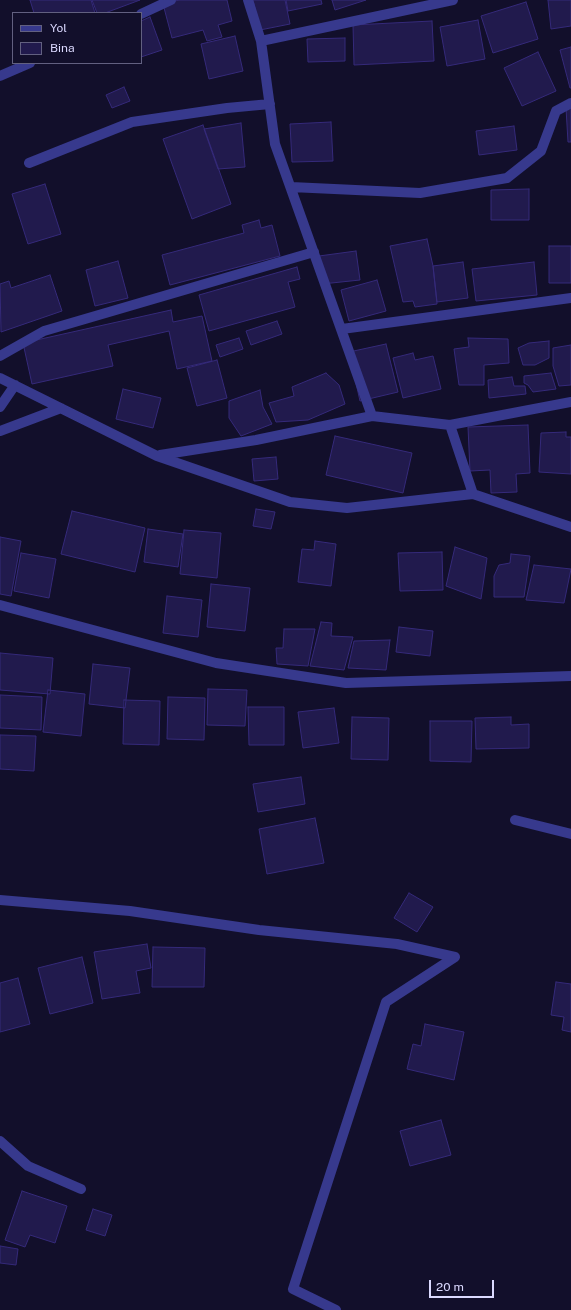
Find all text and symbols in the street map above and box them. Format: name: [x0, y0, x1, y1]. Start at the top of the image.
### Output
legend: [12, 12, 142, 64]
text: Yol: [50, 21, 67, 35]
text: Bina: [50, 41, 75, 55]
scale bar: [431, 1272, 496, 1298]
text: 20 m: [436, 1280, 464, 1294]

